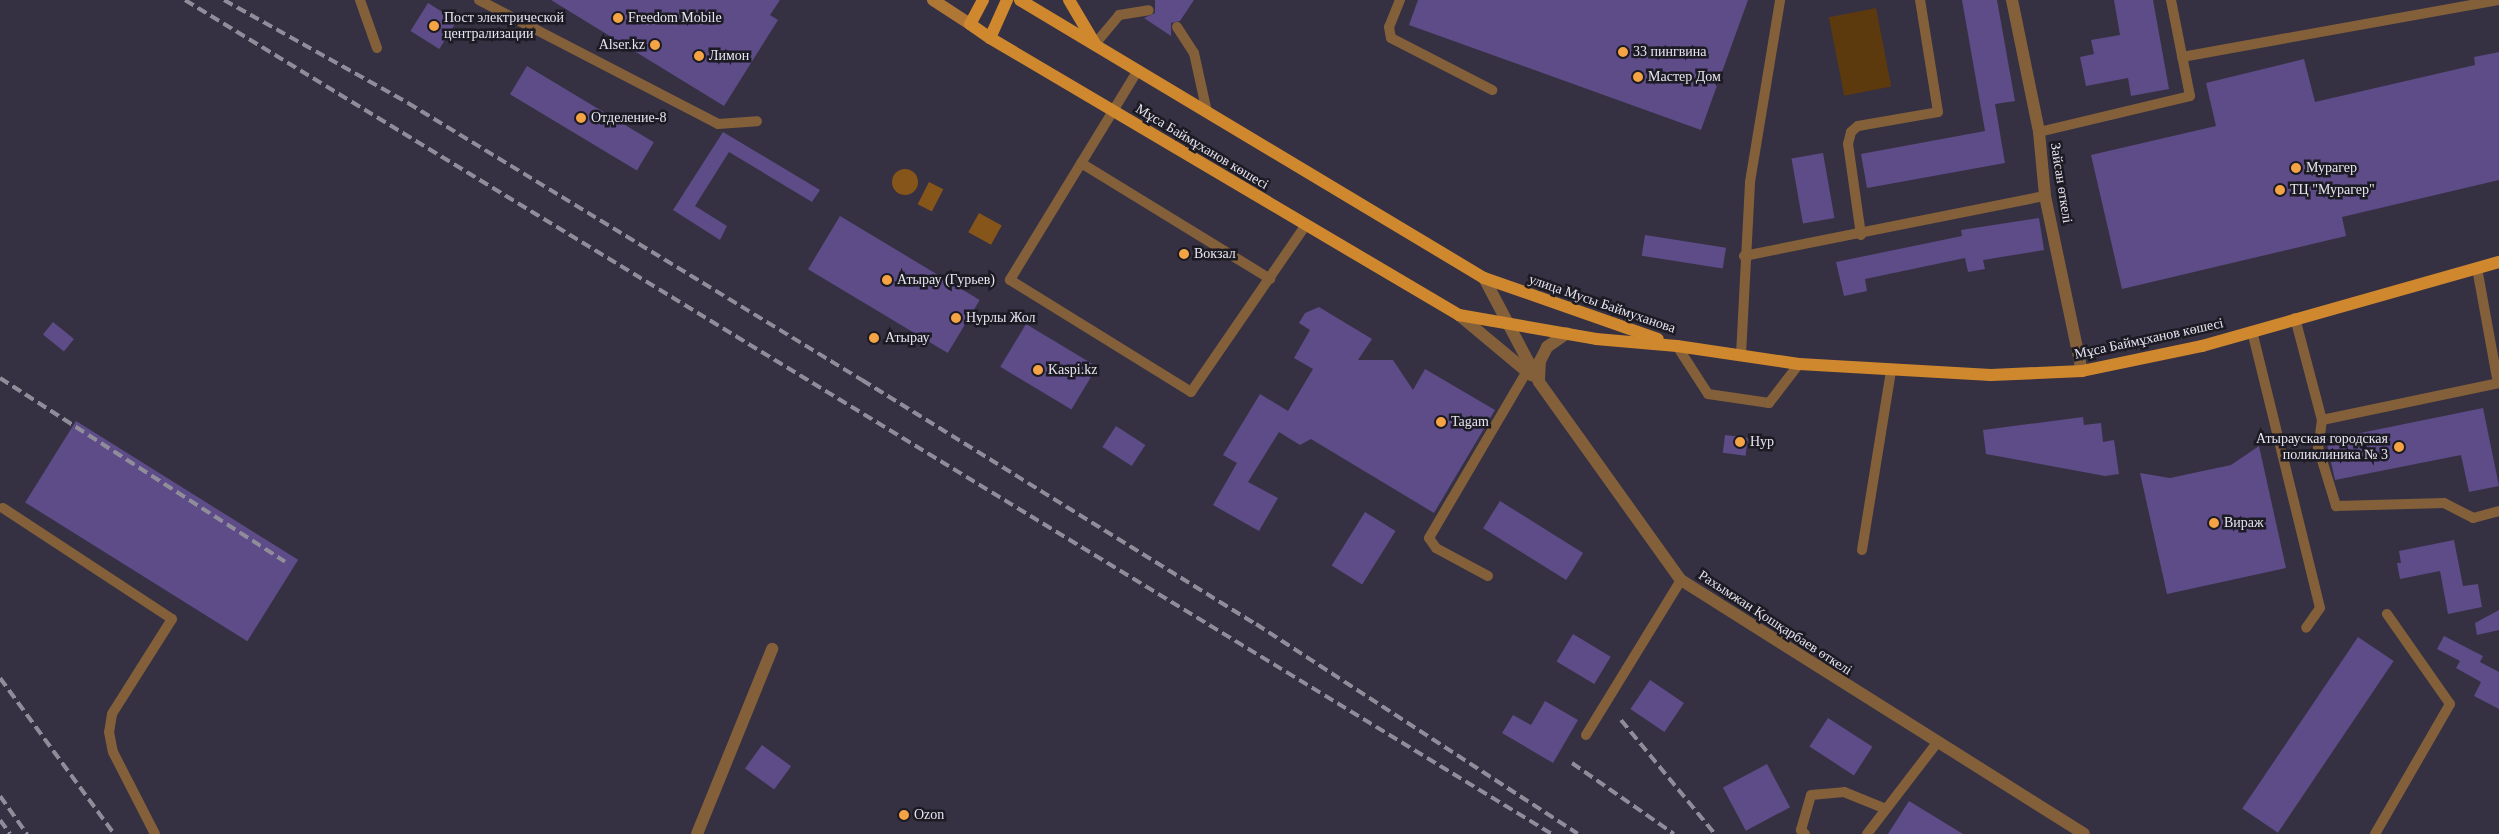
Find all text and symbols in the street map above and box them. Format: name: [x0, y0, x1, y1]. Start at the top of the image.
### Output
place label: Пост электрической централизации: [444, 10, 564, 42]
place label: Freedom Mobile: [628, 10, 722, 26]
marker: Freedom Mobile: [612, 12, 624, 24]
marker: Пост электрической централизации: [428, 20, 440, 32]
place label: Alser.kz: [599, 37, 645, 53]
marker: Alser.kz: [649, 39, 661, 51]
place label: 33 пингвина: [1633, 44, 1707, 60]
marker: 33 пингвина: [1617, 46, 1629, 58]
place label: Лимон: [709, 48, 749, 64]
marker: Лимон: [693, 50, 705, 62]
place label: Мастер Дом: [1648, 69, 1721, 85]
marker: Мастер Дом: [1632, 71, 1644, 83]
street label: Мұса Баймұханов көшесі: [1133, 101, 1271, 193]
place label: Отделение-8: [591, 110, 666, 126]
marker: Отделение-8: [575, 112, 587, 124]
street label: Зайсан өткелі: [2046, 142, 2076, 224]
place label: Мурагер: [2306, 160, 2357, 176]
marker: Мурагер: [2290, 162, 2302, 174]
place label: ТЦ "Мурагер": [2290, 182, 2375, 198]
marker: ТЦ "Мурагер": [2274, 184, 2286, 196]
place label: Вокзал: [1194, 246, 1236, 262]
marker: Вокзал: [1178, 248, 1190, 260]
street label: улица Мусы Баймуханова: [1526, 271, 1678, 337]
place label: Атырау (Гурьев): [897, 272, 995, 288]
marker: Атырау (Гурьев): [881, 274, 893, 286]
place label: Нурлы Жол: [966, 310, 1035, 326]
marker: Нурлы Жол: [950, 312, 962, 324]
street label: Мұса Баймұханов көшесі: [2073, 315, 2225, 363]
place label: Атырау: [885, 330, 929, 346]
marker: Атырау: [867, 331, 881, 345]
place label: Kaspi.kz: [1048, 362, 1097, 378]
marker: Kaspi.kz: [1032, 364, 1044, 376]
place label: Tagam: [1451, 414, 1489, 430]
marker: Tagam: [1435, 416, 1447, 428]
place label: Атырауская городская поликлиника № 3: [2256, 431, 2388, 464]
place label: Нур: [1750, 434, 1774, 450]
marker: Нур: [1734, 436, 1746, 448]
marker: Атырауская городская поликлиника № 3: [2392, 440, 2406, 454]
place label: Вираж: [2224, 515, 2264, 531]
marker: Вираж: [2208, 517, 2220, 529]
street label: Рахымжан Қошқарбаев өткелі: [1695, 567, 1855, 679]
place label: Ozon: [914, 807, 944, 823]
marker: Ozon: [898, 809, 910, 821]

